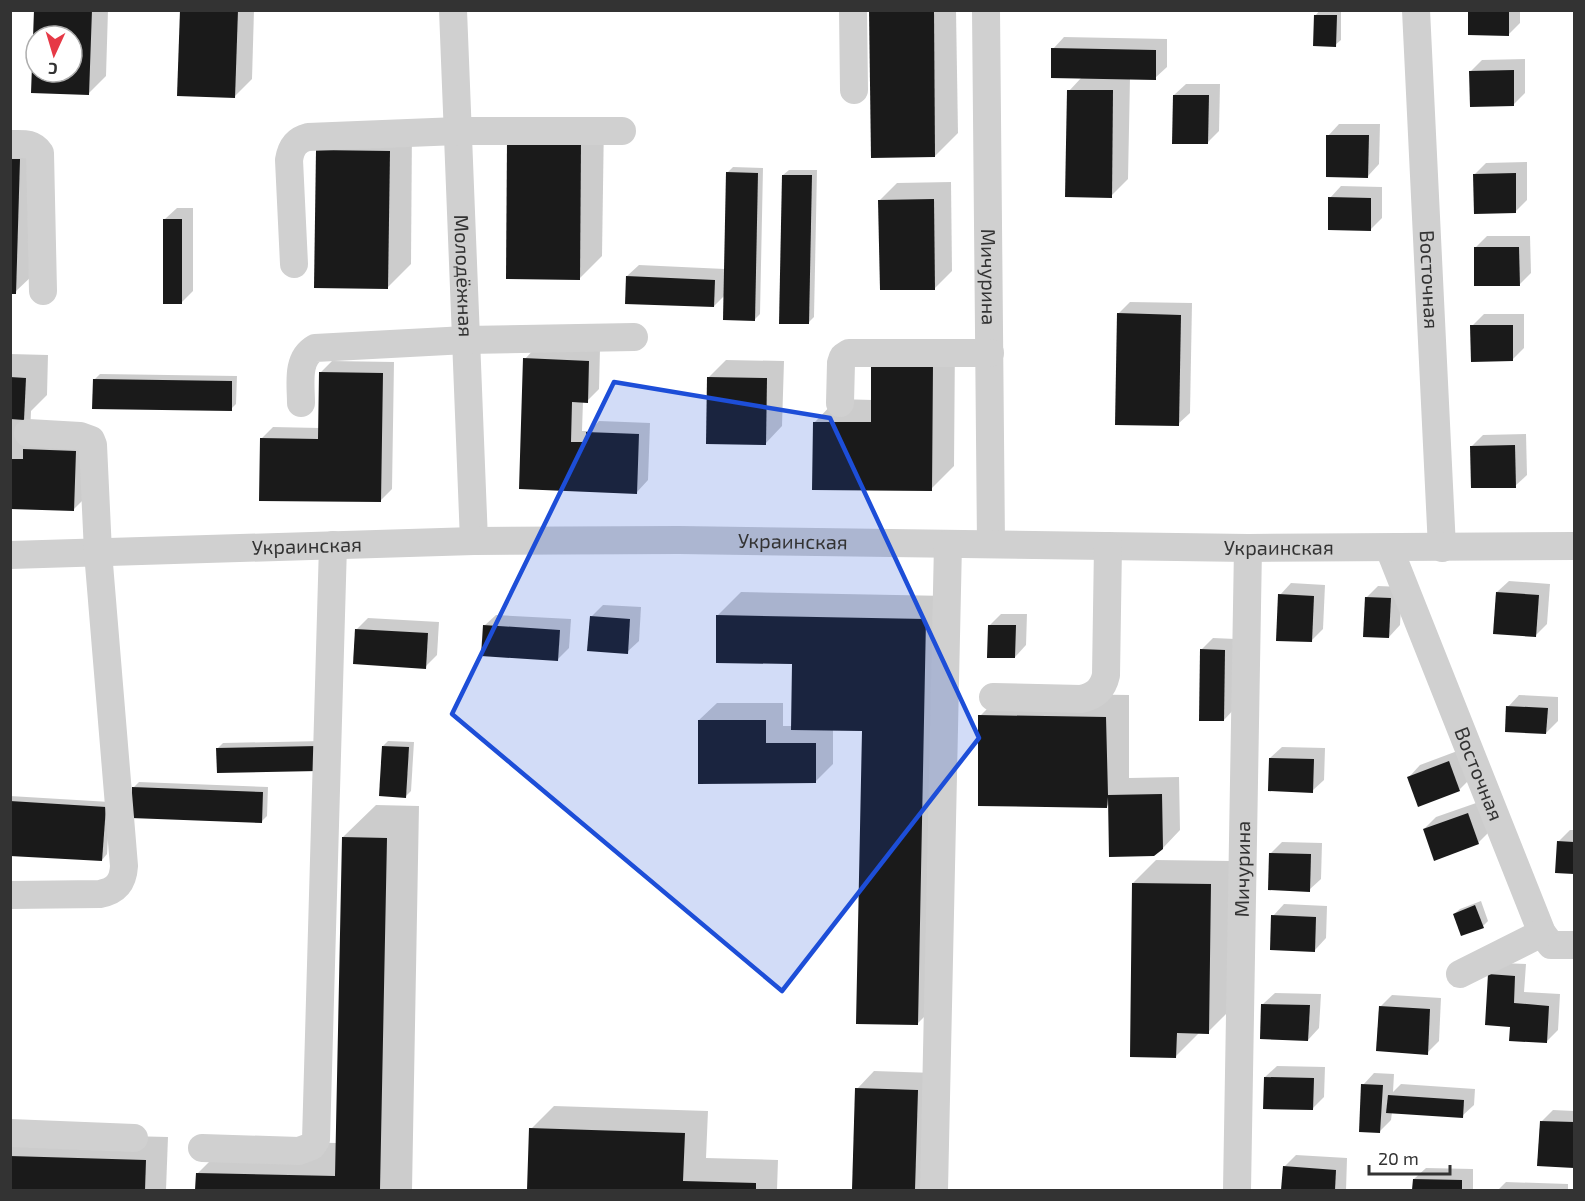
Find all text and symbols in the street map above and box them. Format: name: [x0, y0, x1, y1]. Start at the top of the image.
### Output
north arrow: [24, 24, 84, 84]
text: С: [48, 60, 58, 79]
street label: Молодёжная: [450, 214, 479, 338]
street label: Мичурина: [976, 229, 1002, 325]
street label: Восточная: [1416, 230, 1444, 330]
street label: Украинская: [738, 528, 848, 553]
street label: Украинская: [251, 531, 362, 559]
street label: Украинская: [1224, 534, 1334, 559]
street label: Восточная: [1450, 723, 1509, 824]
street label: Мичурина: [1229, 820, 1255, 918]
scale bar: [1369, 1138, 1450, 1176]
text: 20 m: [1378, 1147, 1419, 1169]

